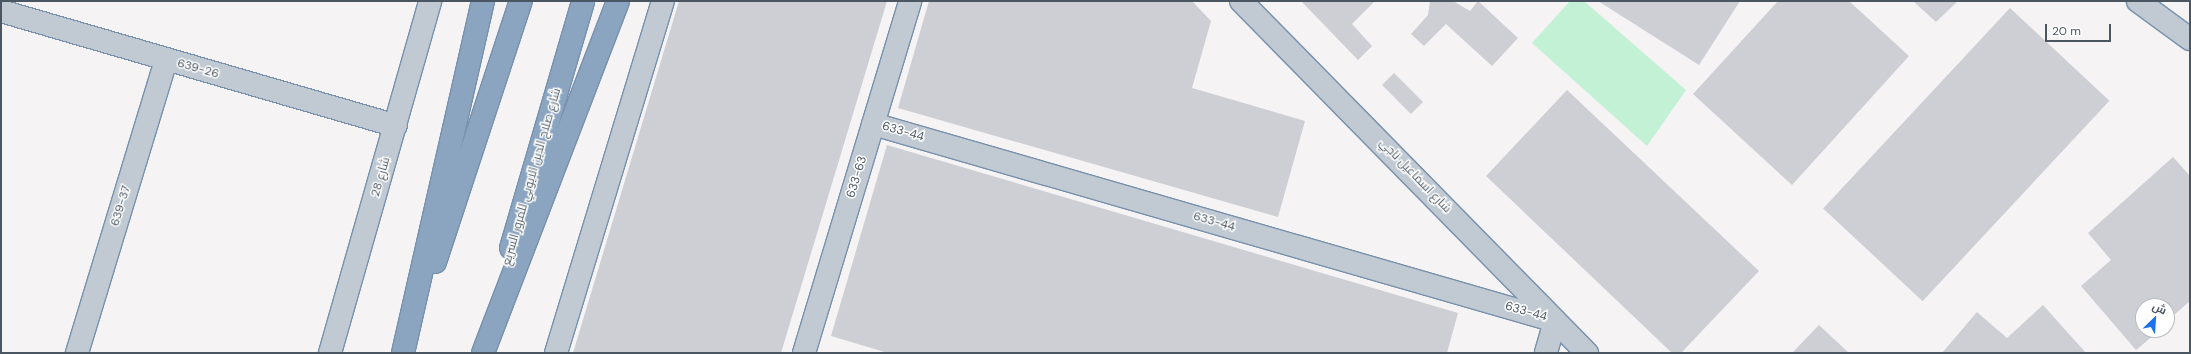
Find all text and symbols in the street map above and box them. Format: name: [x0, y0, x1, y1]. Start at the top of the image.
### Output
scale bar: [2047, 16, 2113, 42]
text: 20 m: [2052, 23, 2081, 39]
street label: 639-26: [175, 56, 221, 82]
street label: شارع صلاح الدين الايوبي للمرور السريع: [500, 87, 564, 267]
street label: 633-44: [880, 119, 926, 145]
street label: شارع اسماعيل ناجي: [1376, 136, 1454, 216]
street label: 633-63: [844, 154, 870, 200]
street label: شارع 28: [369, 156, 393, 198]
street label: 639-37: [108, 184, 134, 228]
street label: 633-44: [1191, 209, 1237, 235]
north arrow: [2135, 298, 2175, 338]
street label: 633-44: [1503, 299, 1549, 325]
text: ش: [2150, 299, 2169, 317]

